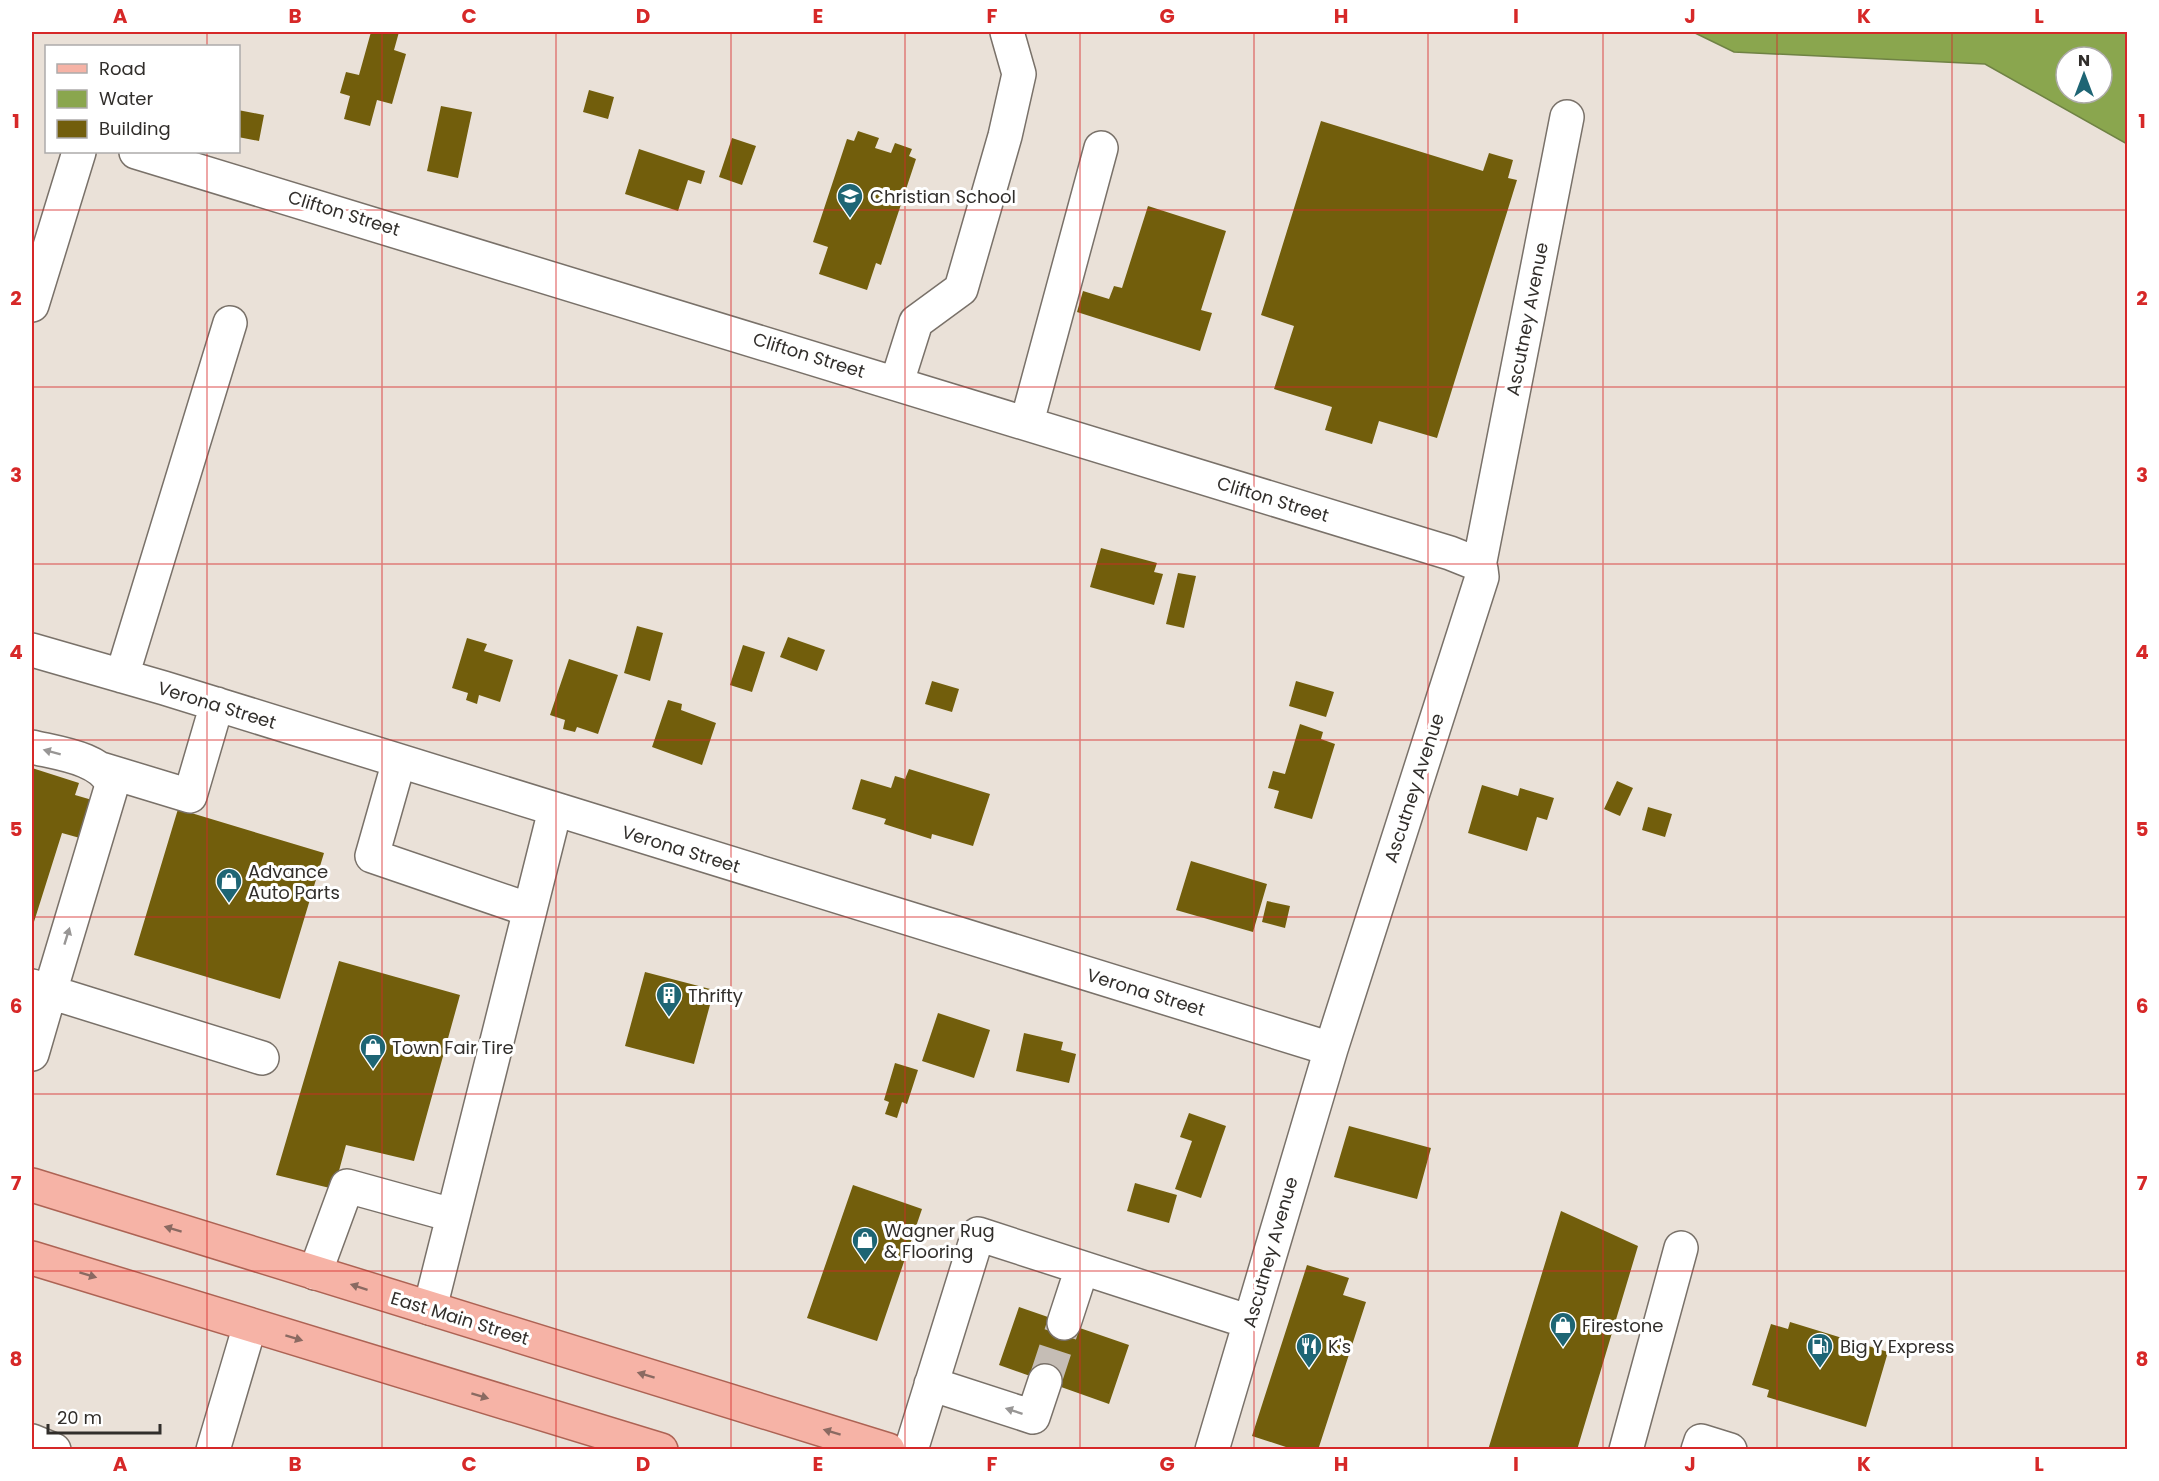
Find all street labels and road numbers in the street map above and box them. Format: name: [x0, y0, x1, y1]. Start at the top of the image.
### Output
street label: Clifton Street: [285, 184, 403, 242]
street label: Ascutney Avenue: [1500, 240, 1554, 398]
street label: Clifton Street: [750, 326, 868, 384]
street label: Clifton Street: [1214, 470, 1332, 528]
street label: Verona Street: [155, 675, 279, 735]
street label: Ascutney Avenue: [1378, 710, 1450, 866]
street label: Verona Street: [619, 819, 743, 879]
street label: Verona Street: [1084, 962, 1208, 1022]
street label: Ascutney Avenue: [1237, 1174, 1303, 1330]
street label: East Main Street: [388, 1285, 532, 1351]

